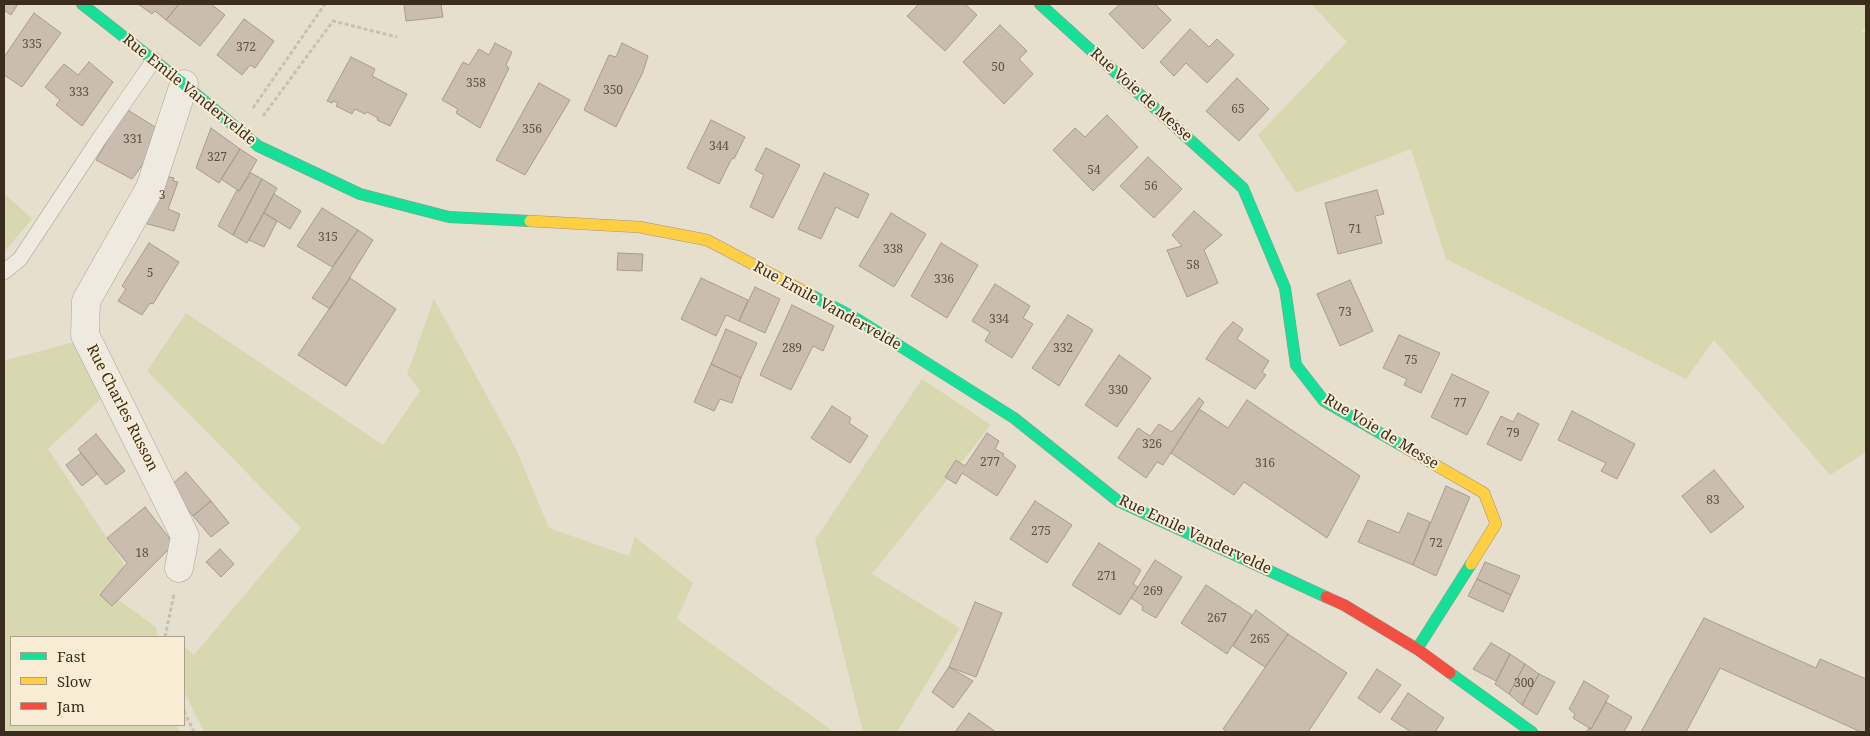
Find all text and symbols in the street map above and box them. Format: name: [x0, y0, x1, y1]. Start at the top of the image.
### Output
street label: Rue Emile Vandervelde: [119, 31, 259, 149]
house number: 335: [22, 38, 42, 52]
house number: 372: [236, 41, 256, 55]
street label: Rue Voie de Messe: [1086, 45, 1196, 145]
house number: 50: [991, 61, 1005, 75]
house number: 358: [466, 77, 486, 91]
house number: 350: [603, 84, 623, 98]
house number: 333: [69, 86, 89, 100]
house number: 65: [1231, 103, 1245, 117]
house number: 356: [522, 123, 542, 137]
house number: 331: [123, 133, 143, 147]
house number: 344: [709, 140, 729, 154]
house number: 327: [207, 151, 227, 165]
house number: 54: [1087, 164, 1101, 178]
house number: 56: [1144, 180, 1158, 194]
house number: 3: [159, 189, 165, 203]
house number: 71: [1348, 223, 1362, 237]
house number: 315: [318, 231, 338, 245]
house number: 338: [883, 243, 903, 257]
street label: Rue Emile Vandervelde: [750, 258, 904, 354]
house number: 58: [1186, 259, 1200, 273]
house number: 5: [147, 267, 153, 281]
house number: 336: [934, 273, 954, 287]
house number: 73: [1338, 306, 1352, 320]
house number: 334: [989, 313, 1009, 327]
street label: Rue Charles Russon: [82, 341, 162, 475]
house number: 289: [782, 342, 802, 356]
house number: 332: [1053, 342, 1073, 356]
house number: 75: [1404, 354, 1418, 368]
house number: 330: [1108, 384, 1128, 398]
street label: Rue Voie de Messe: [1320, 391, 1442, 473]
house number: 77: [1453, 397, 1467, 411]
house number: 79: [1506, 427, 1520, 441]
house number: 326: [1142, 438, 1162, 452]
house number: 277: [980, 456, 1000, 470]
house number: 316: [1255, 457, 1275, 471]
street label: Rue Emile Vandervelde: [1116, 492, 1274, 578]
house number: 83: [1706, 494, 1720, 508]
house number: 275: [1031, 525, 1051, 539]
house number: 72: [1429, 537, 1443, 551]
house number: 18: [135, 547, 149, 561]
house number: 271: [1097, 570, 1117, 584]
house number: 269: [1143, 585, 1163, 599]
house number: 267: [1207, 612, 1227, 626]
house number: 265: [1250, 633, 1270, 647]
legend: [10, 636, 185, 726]
text: Fast: [57, 646, 86, 666]
text: Slow: [57, 671, 91, 691]
house number: 300: [1514, 677, 1534, 691]
text: Jam: [57, 696, 85, 716]

